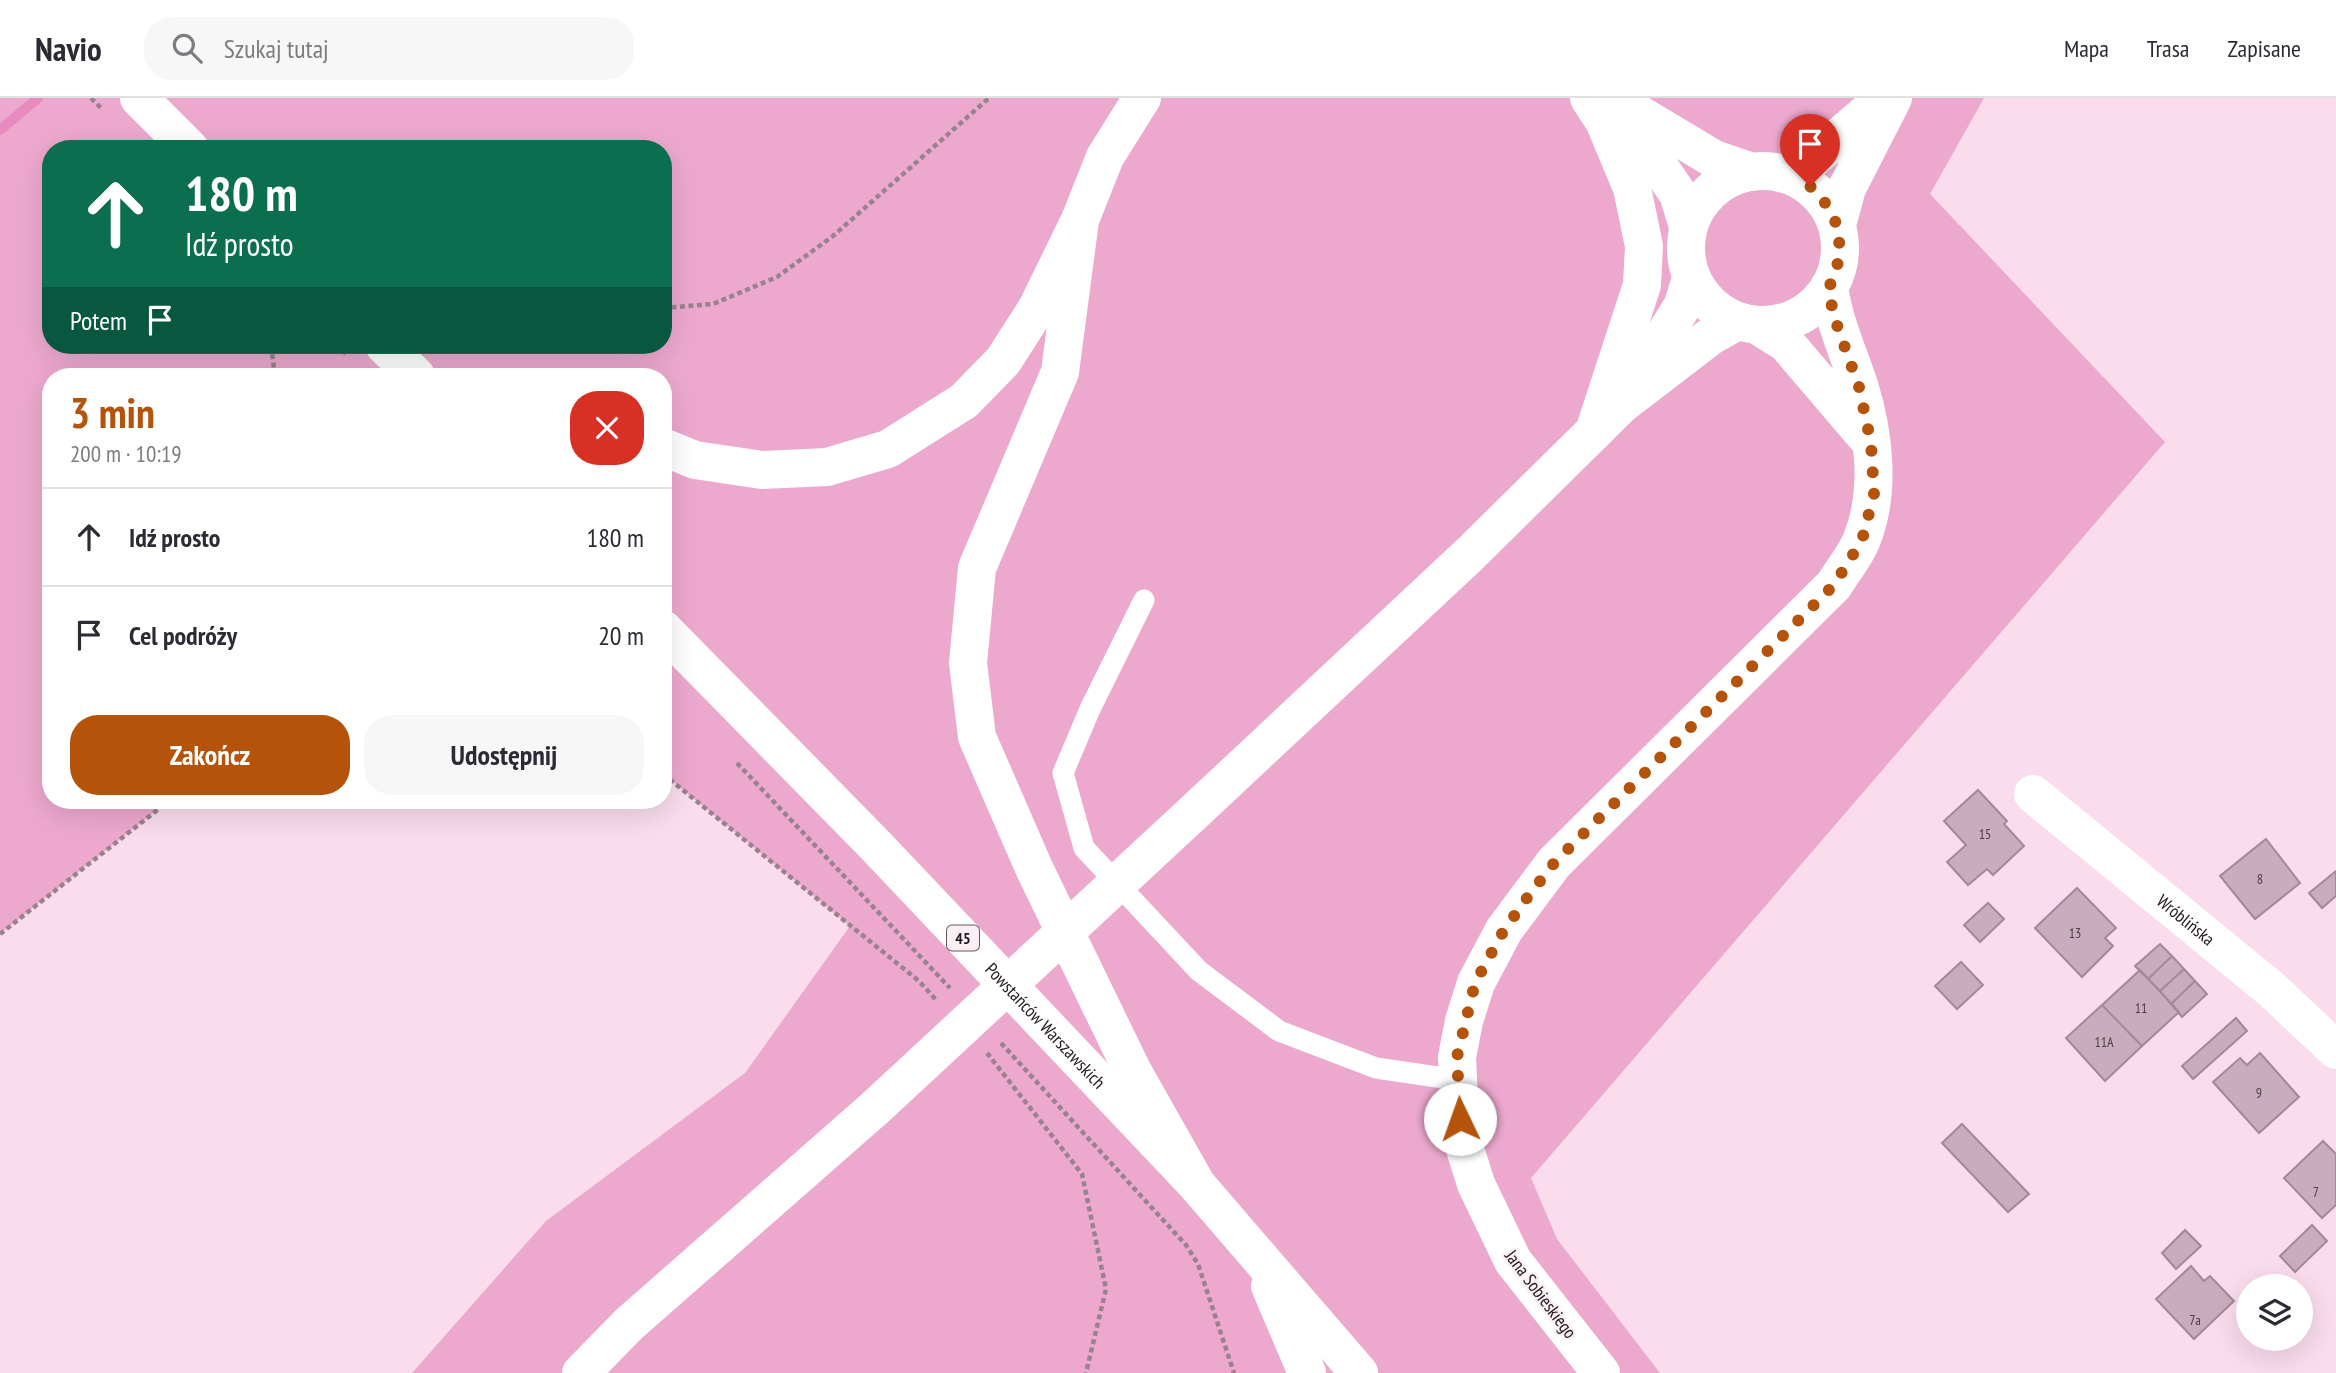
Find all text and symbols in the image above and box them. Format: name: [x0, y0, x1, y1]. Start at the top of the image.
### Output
search box: [144, 17, 634, 80]
text: Navio: [35, 27, 102, 70]
icon: search: [168, 29, 206, 67]
text: Szukaj tutaj: [224, 32, 329, 65]
text: Mapa: [2064, 33, 2109, 64]
text: Trasa: [2147, 33, 2189, 64]
text: Zapisane: [2227, 33, 2301, 64]
pin: [1780, 114, 1840, 186]
icon: arrive: [1791, 125, 1829, 163]
text: 180 m: [185, 161, 298, 225]
icon: ahead: [70, 168, 161, 259]
text: Idź prosto: [185, 223, 294, 265]
icon: arrive: [141, 301, 179, 339]
text: Potem: [70, 304, 127, 337]
text: 3 min: [70, 385, 155, 440]
button: close: [570, 391, 644, 465]
text: 200 m · 10:19: [70, 439, 182, 468]
icon: ahead: [70, 518, 108, 556]
text: Idź prosto: [129, 521, 220, 554]
text: 180 m: [586, 521, 644, 554]
icon: arrive: [70, 616, 108, 654]
text: Cel podróży: [129, 619, 237, 652]
text: 20 m: [598, 619, 644, 652]
button: Zakończ: [70, 715, 350, 795]
button: Udostępnij: [364, 715, 644, 795]
house number: 15: [1979, 825, 1991, 843]
house number: 8: [2257, 870, 2263, 888]
street label: Wróblińska: [2152, 889, 2220, 950]
house number: 13: [2069, 924, 2081, 942]
road number: 45: [947, 926, 979, 950]
street label: Powstańców Warszawskich: [981, 958, 1111, 1093]
house number: 11: [2135, 999, 2147, 1017]
house number: 11A: [2094, 1033, 2114, 1051]
position arrow: [1423, 1082, 1497, 1156]
house number: 9: [2256, 1084, 2262, 1102]
house number: 7: [2313, 1183, 2319, 1201]
street label: Jana Sobieskiego: [1500, 1244, 1582, 1343]
map controls: [2236, 1274, 2313, 1351]
button: layers: [2236, 1274, 2313, 1351]
house number: 7a: [2189, 1311, 2201, 1329]

